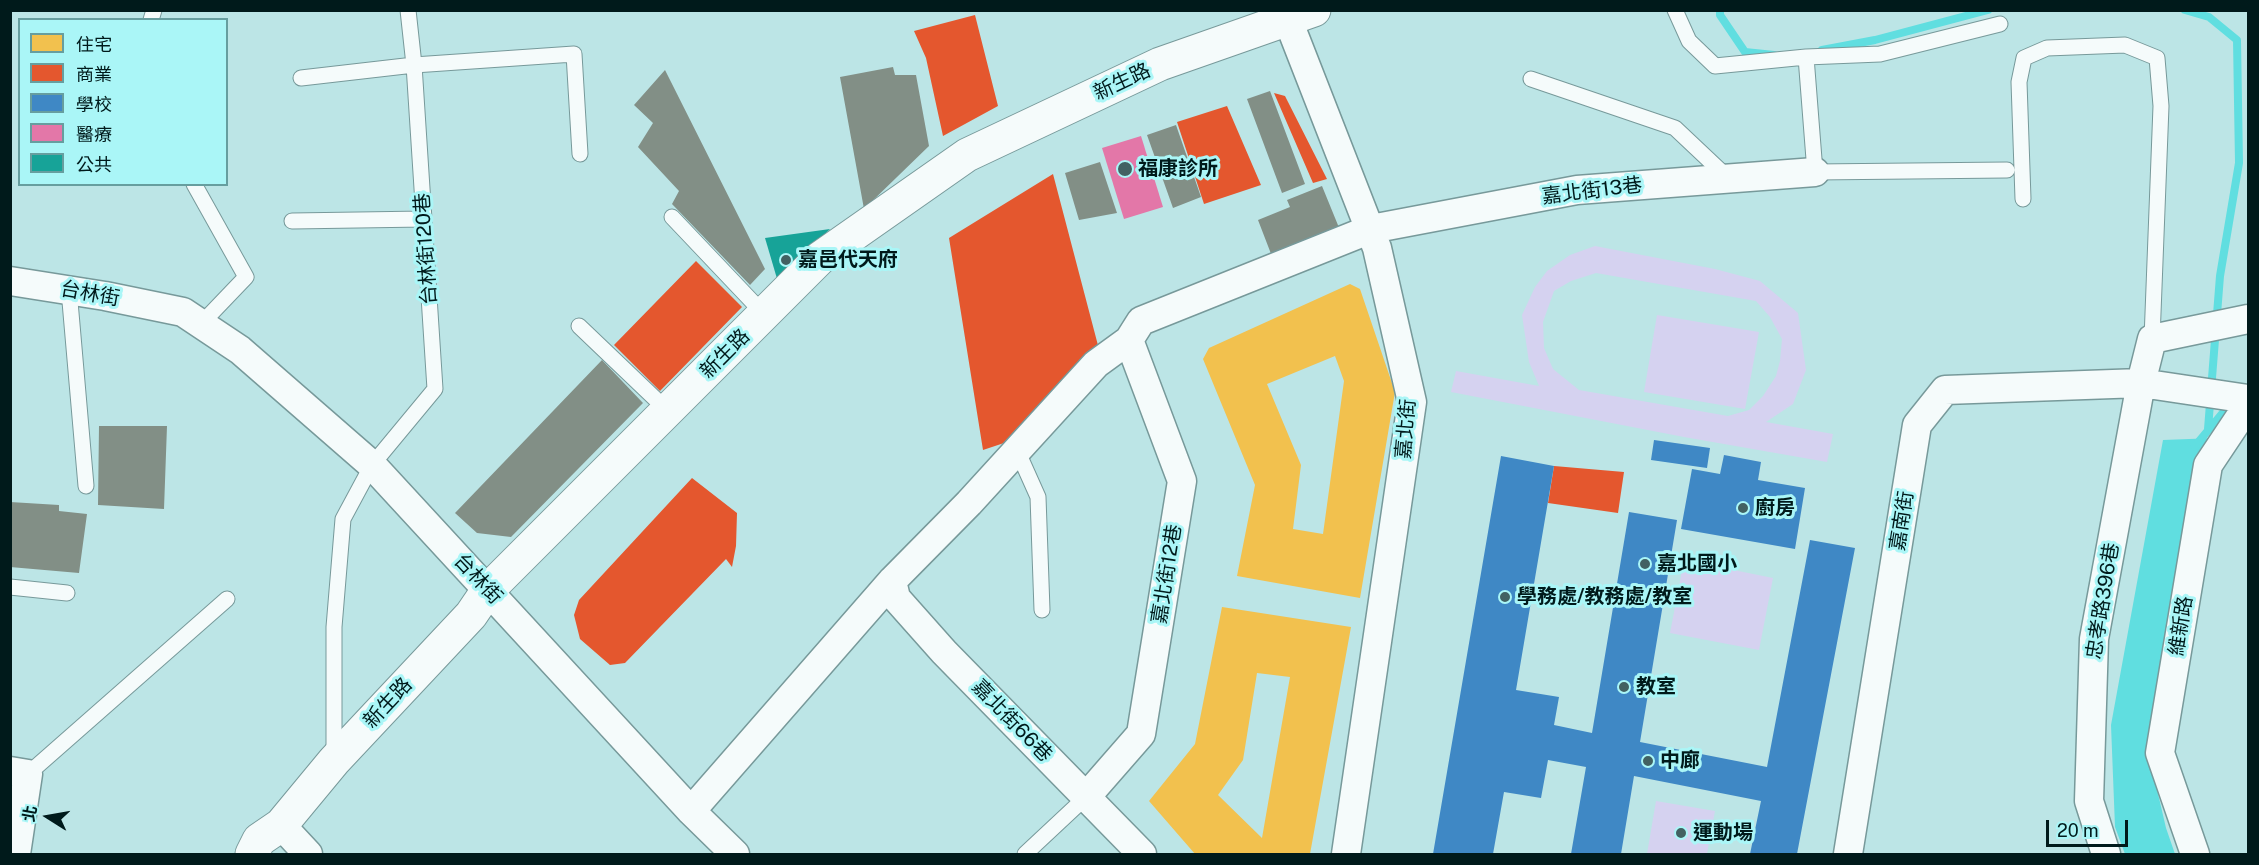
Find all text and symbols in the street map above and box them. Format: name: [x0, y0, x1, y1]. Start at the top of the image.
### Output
legend: [18, 18, 228, 186]
text: 住宅: [76, 34, 112, 55]
street label: 新生路: [1090, 58, 1154, 106]
text: 商業: [76, 64, 112, 85]
text: 學校: [76, 94, 112, 115]
text: 醫療: [76, 124, 112, 145]
text: 公共: [76, 154, 112, 175]
place label: 福康診所: [1138, 157, 1218, 181]
marker: 福康診所: [1116, 160, 1134, 178]
street label: 嘉北街13巷: [1541, 173, 1643, 209]
street label: 台林街120巷: [410, 192, 442, 306]
place label: 嘉邑代天府: [798, 248, 898, 272]
marker: 嘉邑代天府: [779, 253, 793, 267]
street label: 台林街: [58, 277, 122, 311]
street label: 新生路: [695, 324, 755, 384]
street label: 嘉北街: [1391, 398, 1421, 460]
street label: 嘉南街: [1885, 489, 1919, 553]
place label: 廚房: [1755, 496, 1795, 520]
marker: 廚房: [1736, 501, 1750, 515]
street label: 嘉北街12巷: [1147, 523, 1187, 625]
street label: 忠孝路396巷: [2082, 541, 2124, 661]
street label: 台林街: [449, 549, 507, 609]
place label: 嘉北國小: [1657, 552, 1737, 576]
marker: 嘉北國小: [1638, 557, 1652, 571]
place label: 學務處/教務處/教室: [1517, 585, 1692, 609]
marker: 學務處/教務處/教室: [1498, 590, 1512, 604]
street label: 維新路: [2164, 594, 2198, 658]
street label: 新生路: [359, 673, 417, 733]
street label: 嘉北街66巷: [967, 675, 1057, 767]
place label: 教室: [1636, 675, 1676, 699]
marker: 教室: [1617, 680, 1631, 694]
place label: 中廊: [1660, 749, 1700, 773]
marker: 中廊: [1641, 754, 1655, 768]
north arrow: [18, 787, 78, 847]
text: 北: [19, 804, 41, 823]
scale bar: [2049, 808, 2132, 846]
text: 20 m: [2057, 820, 2099, 841]
place label: 運動場: [1693, 821, 1753, 845]
marker: 運動場: [1674, 826, 1688, 840]

